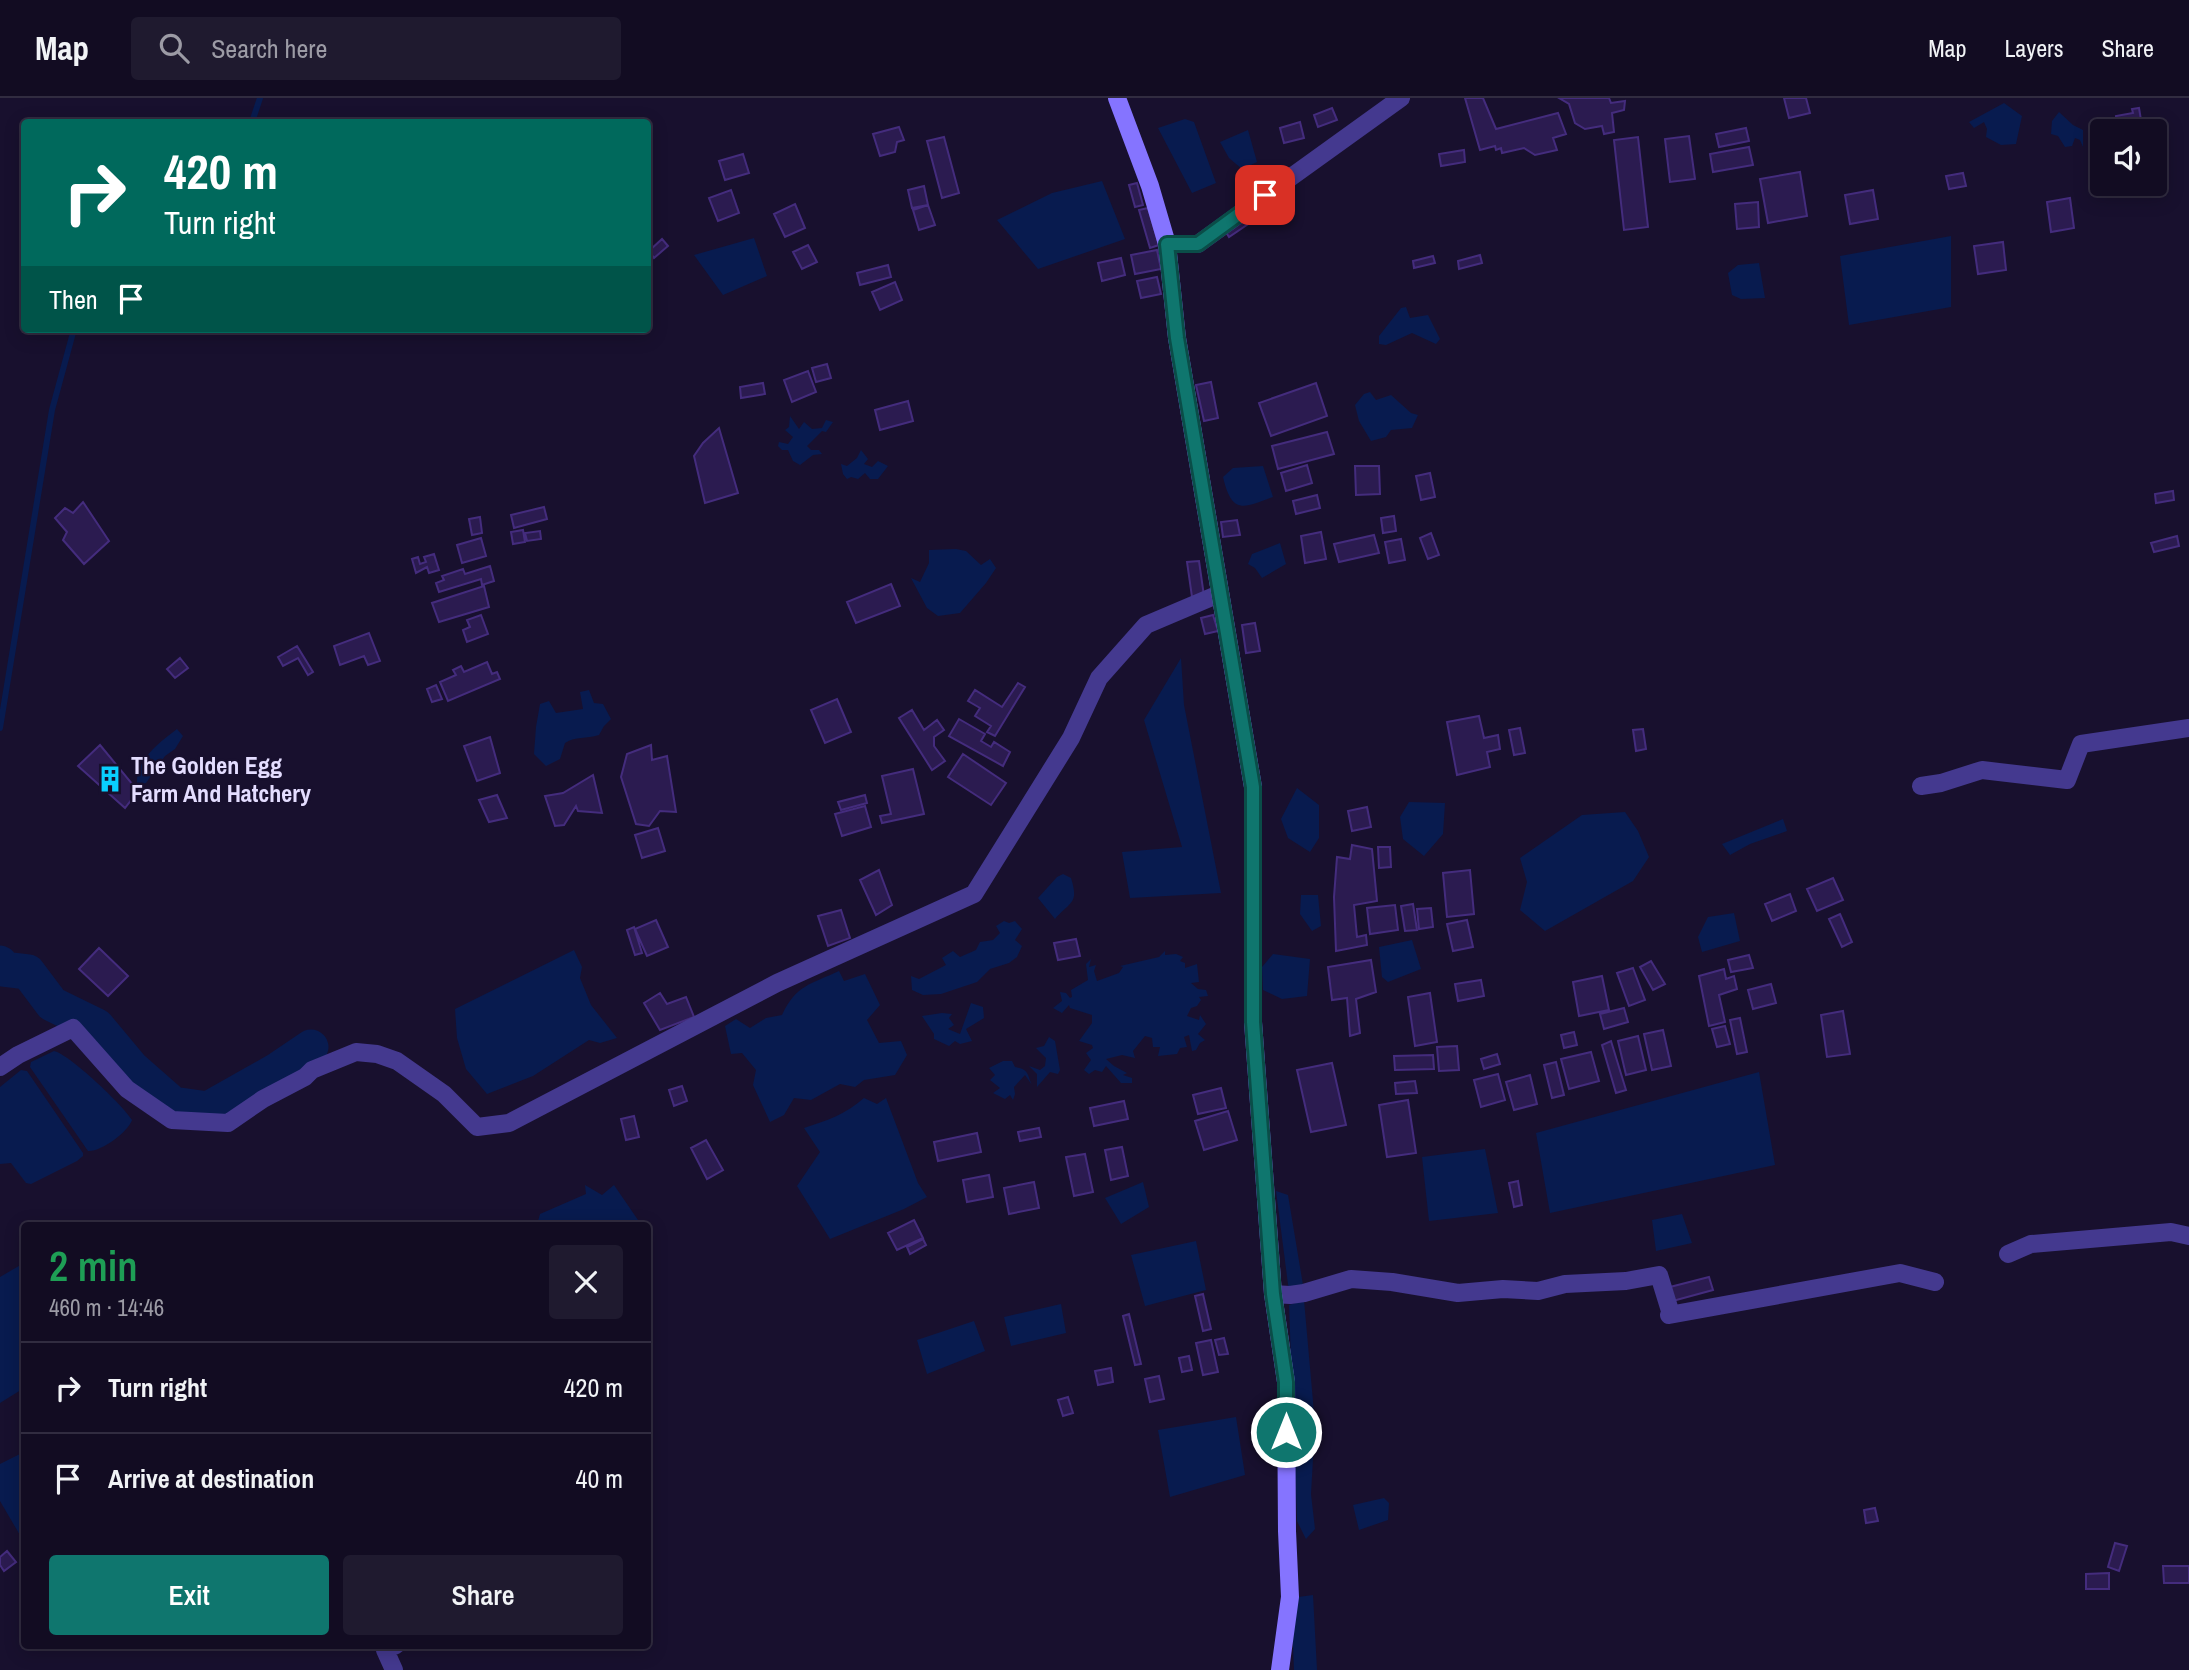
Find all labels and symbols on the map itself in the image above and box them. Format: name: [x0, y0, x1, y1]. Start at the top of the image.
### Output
pin: [1235, 165, 1295, 225]
place label: The Golden Egg Farm And Hatchery: [131, 749, 311, 809]
building icon: The Golden Egg Farm And Hatchery: [95, 764, 125, 794]
position arrow: [1249, 1395, 1323, 1469]

